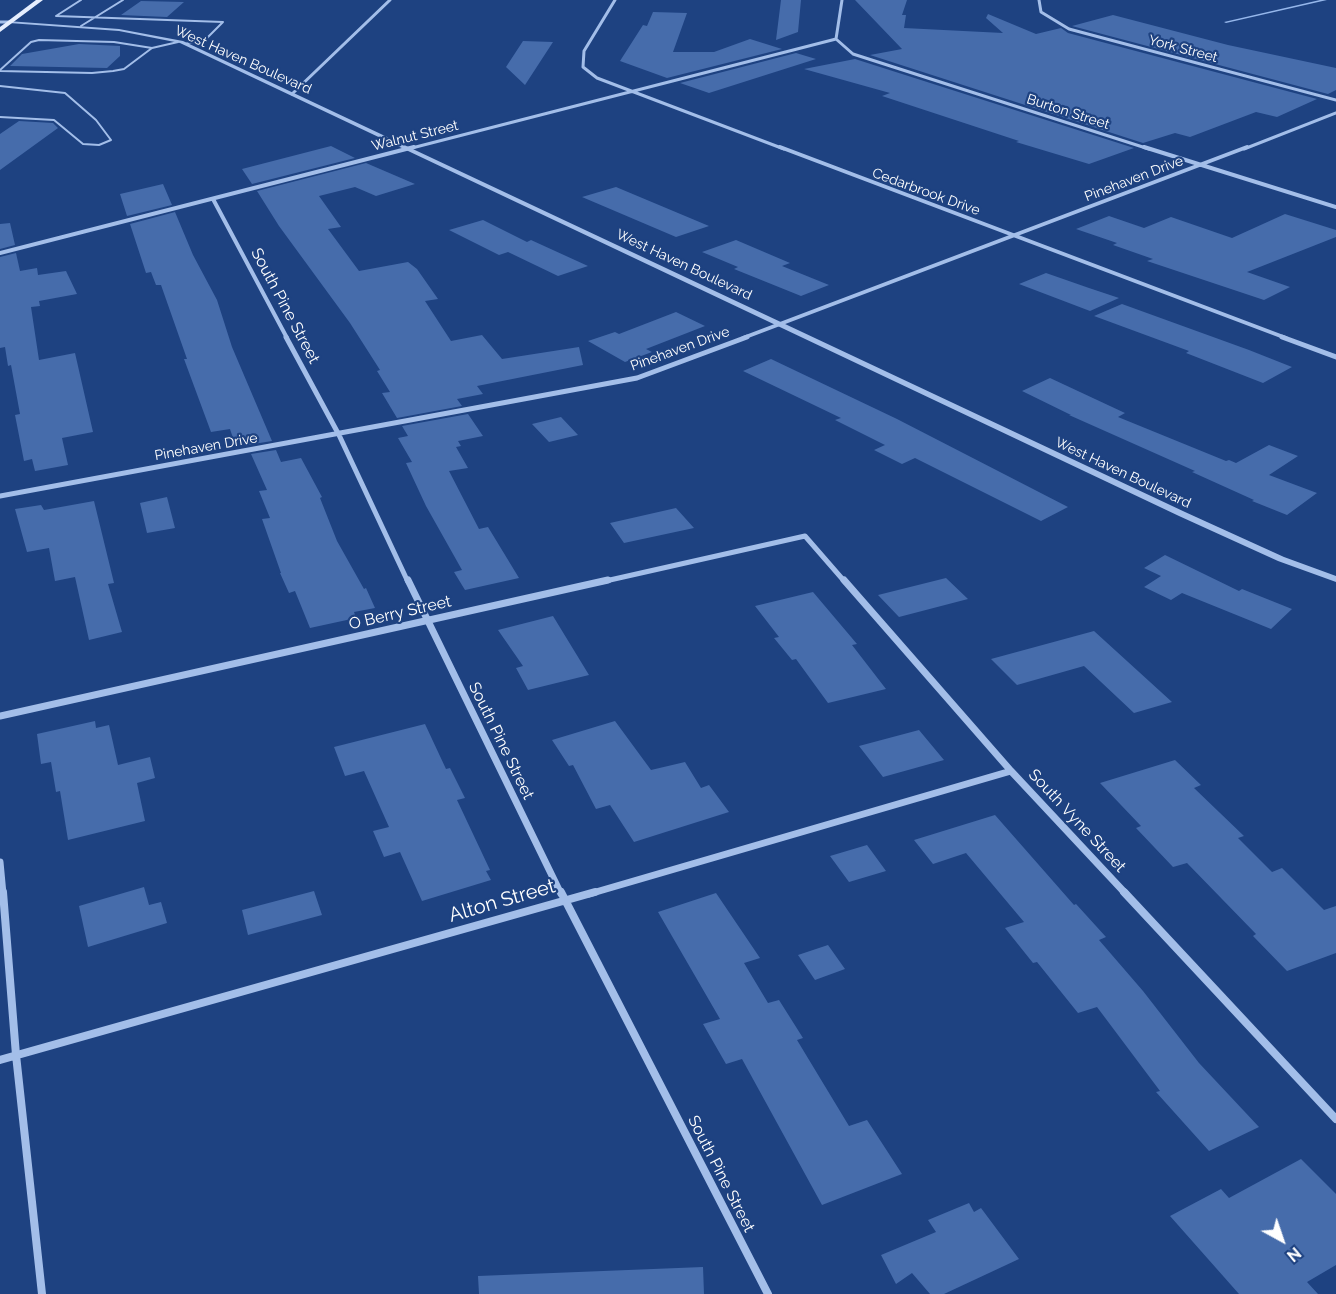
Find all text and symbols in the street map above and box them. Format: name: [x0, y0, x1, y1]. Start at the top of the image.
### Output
street label: West Haven Boulevard: [172, 22, 314, 98]
street label: York Street: [1147, 32, 1219, 66]
street label: Burton Street: [1025, 91, 1111, 133]
street label: Walnut Street: [370, 117, 460, 155]
street label: Pinehaven Drive: [1082, 152, 1186, 206]
street label: Cedarbrook Drive: [870, 165, 982, 219]
street label: West Haven Boulevard: [613, 226, 755, 304]
street label: South Pine Street: [246, 245, 324, 367]
street label: Pinehaven Drive: [628, 323, 732, 375]
street label: Pinehaven Drive: [153, 430, 259, 464]
street label: West Haven Boulevard: [1052, 434, 1194, 512]
street label: O Berry Street: [347, 592, 453, 634]
street label: South Pine Street: [464, 679, 538, 803]
street label: South Vyne Street: [1024, 765, 1130, 877]
street label: Alton Street: [446, 874, 558, 928]
street label: South Pine Street: [683, 1113, 759, 1235]
north arrow: [1252, 1210, 1312, 1270]
text: N: [1283, 1243, 1305, 1265]

